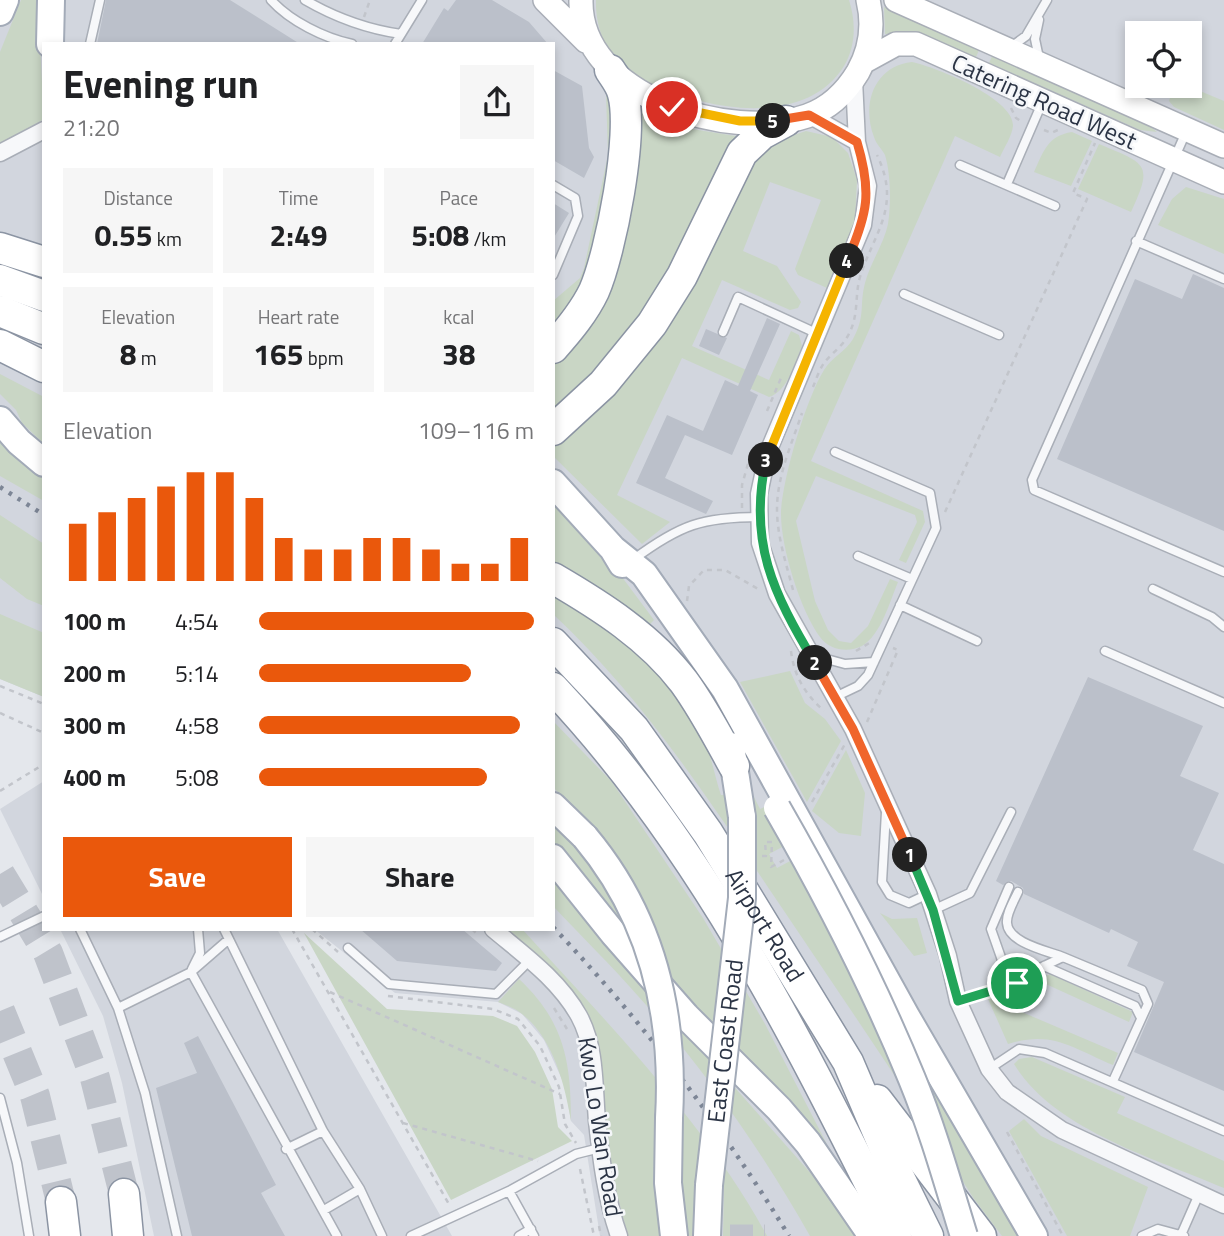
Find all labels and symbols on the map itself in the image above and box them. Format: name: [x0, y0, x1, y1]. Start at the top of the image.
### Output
street label: Catering Road West: [946, 44, 1143, 158]
pin: [642, 77, 702, 137]
pin: 5: [756, 104, 790, 138]
pin: 4: [830, 244, 864, 278]
pin: 3: [748, 442, 784, 477]
pin: 2: [798, 646, 832, 680]
pin: 1: [892, 838, 928, 872]
street label: Airport Road: [717, 861, 814, 988]
pin: [987, 953, 1047, 1013]
street label: East Coast Road: [697, 957, 752, 1125]
street label: Kwo Lo Wan Road: [569, 1034, 633, 1219]

